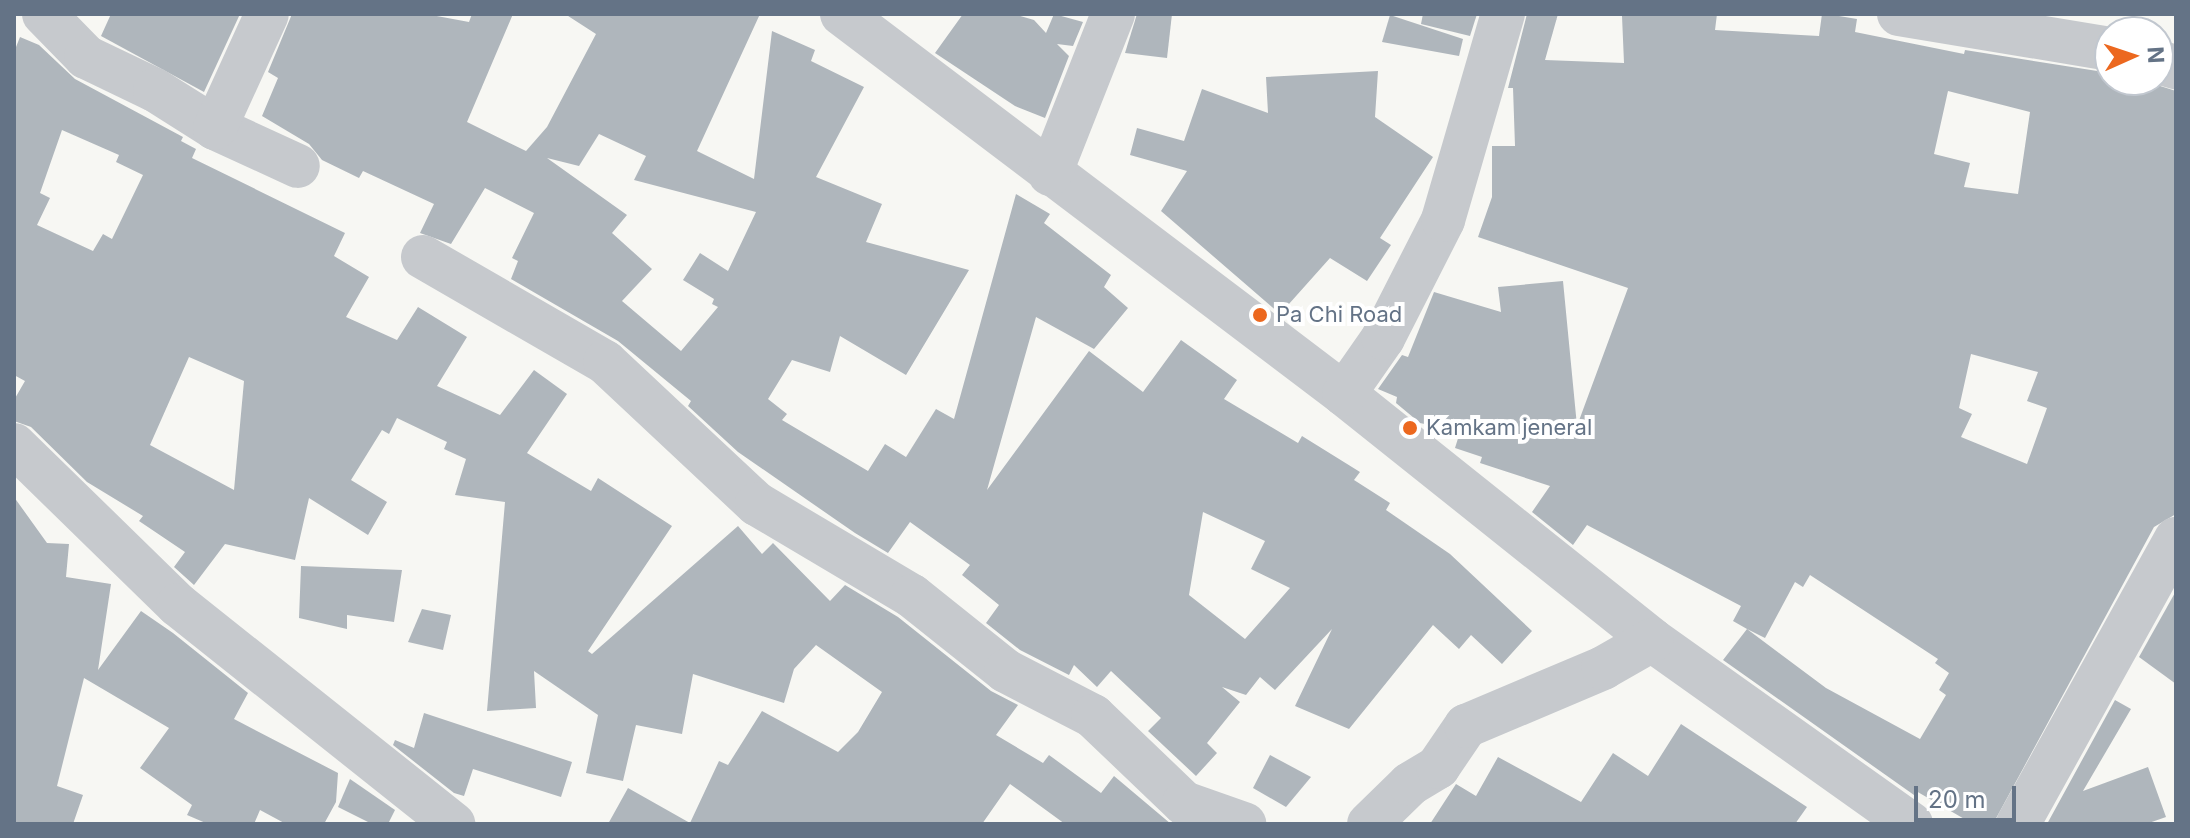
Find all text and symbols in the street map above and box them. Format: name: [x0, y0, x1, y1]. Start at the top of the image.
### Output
north arrow: [2094, 16, 2174, 96]
text: N: [2143, 46, 2169, 64]
place label: Pa Chi Road: [1276, 302, 1402, 328]
marker: Pa Chi Road: [1251, 306, 1269, 324]
place label: Kamkam jeneral: [1426, 415, 1592, 441]
marker: Kamkam jeneral: [1401, 419, 1419, 437]
scale bar: [1918, 770, 2020, 820]
text: 20 m: [1928, 785, 1986, 814]

